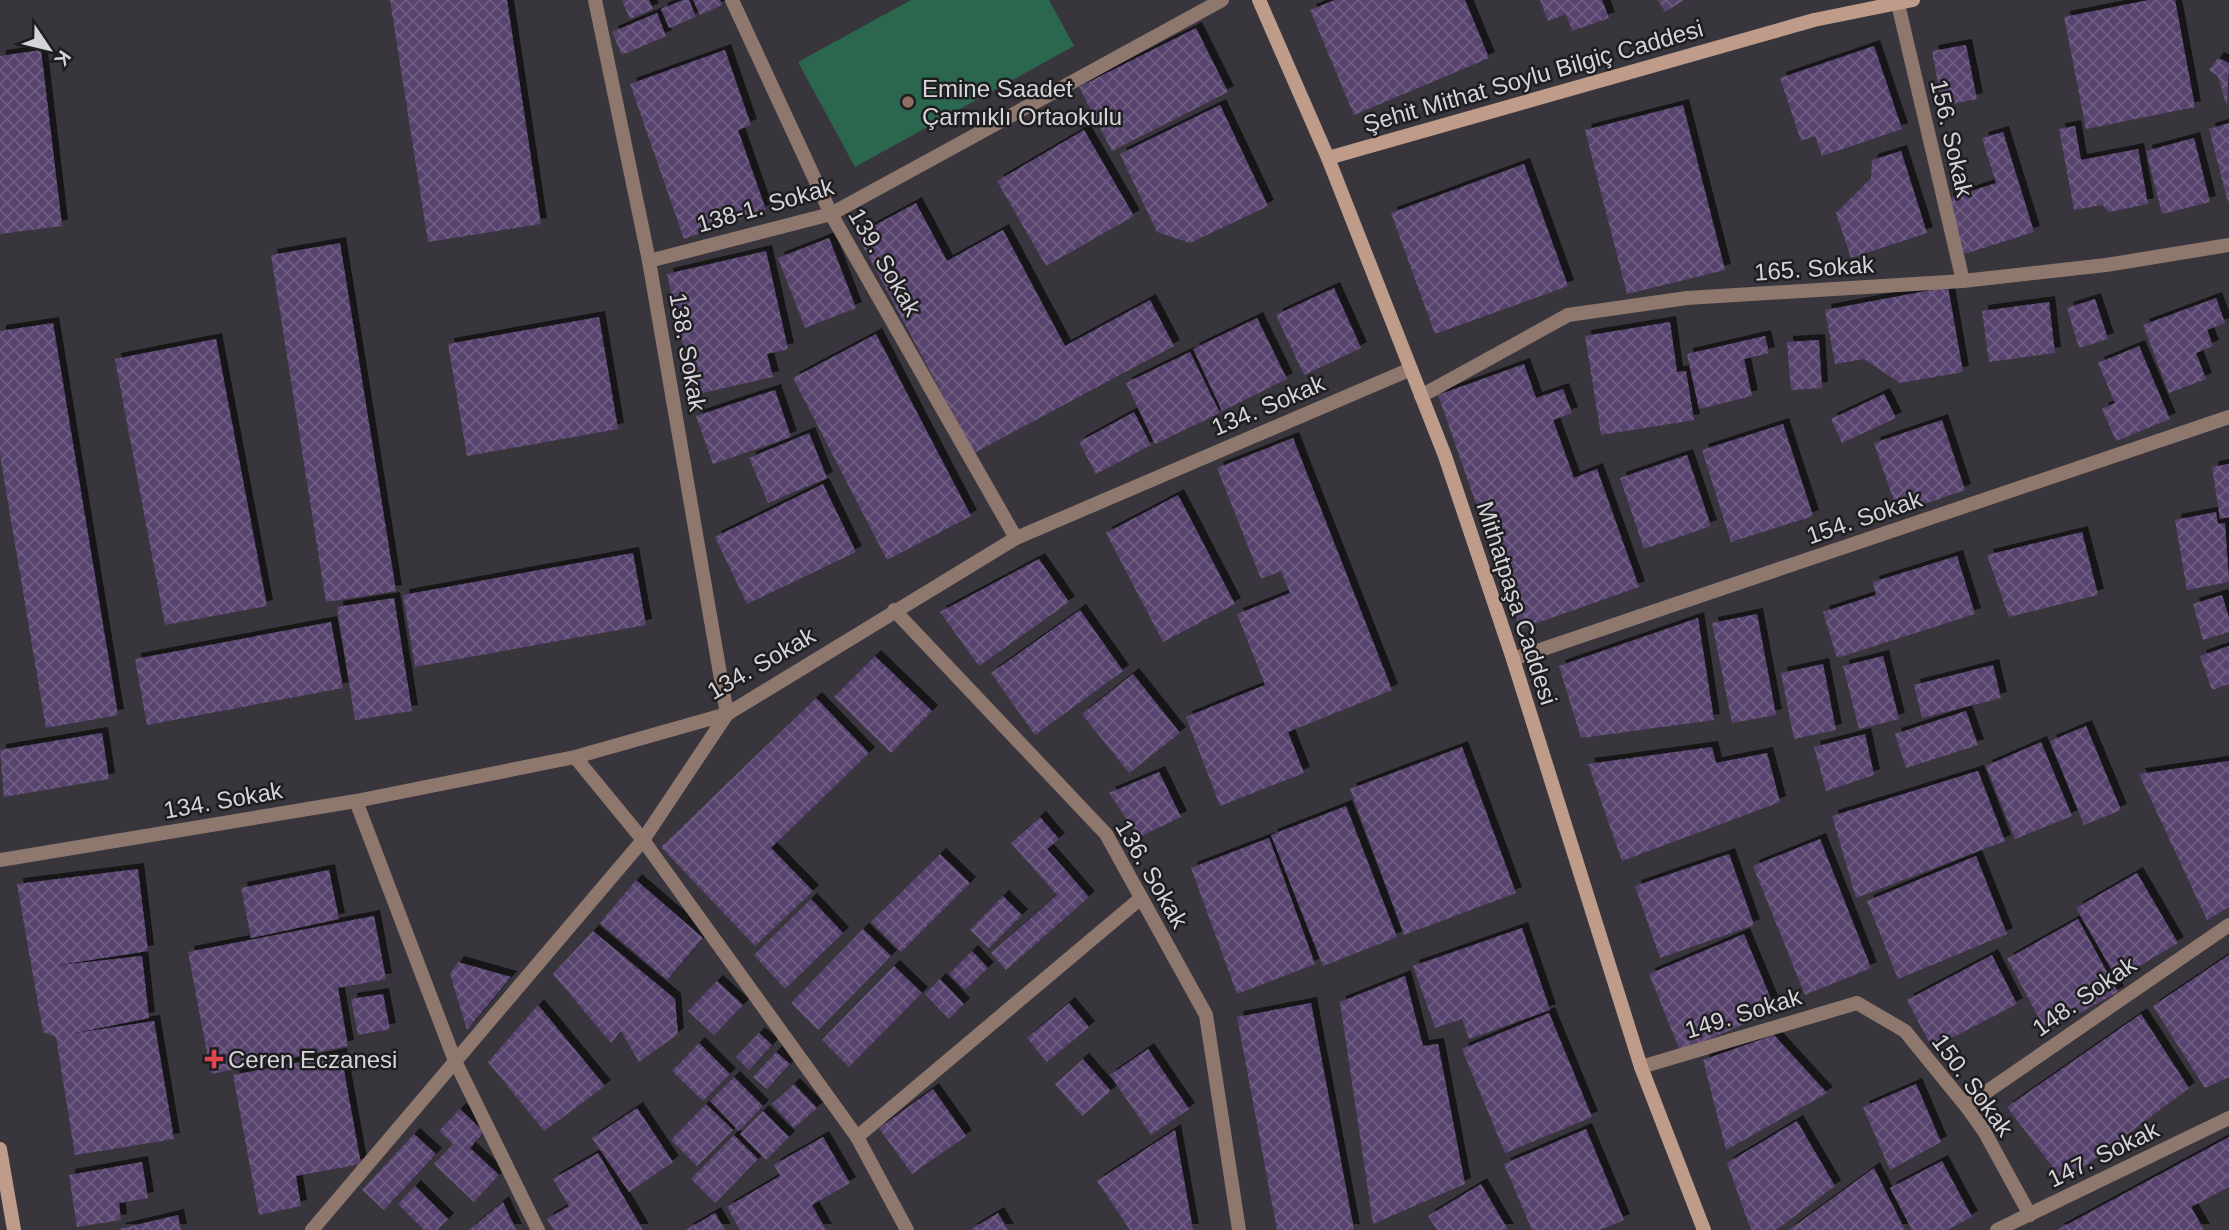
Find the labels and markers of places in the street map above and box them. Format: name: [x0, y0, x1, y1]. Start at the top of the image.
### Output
place label: Emine Saadet Çarmıklı Ortaokulu: [922, 75, 1122, 130]
marker: Emine Saadet Çarmıklı Ortaokulu: [900, 94, 916, 110]
place label: Ceren Eczanesi: [228, 1046, 397, 1073]
marker: Ceren Eczanesi: [206, 1051, 222, 1067]

